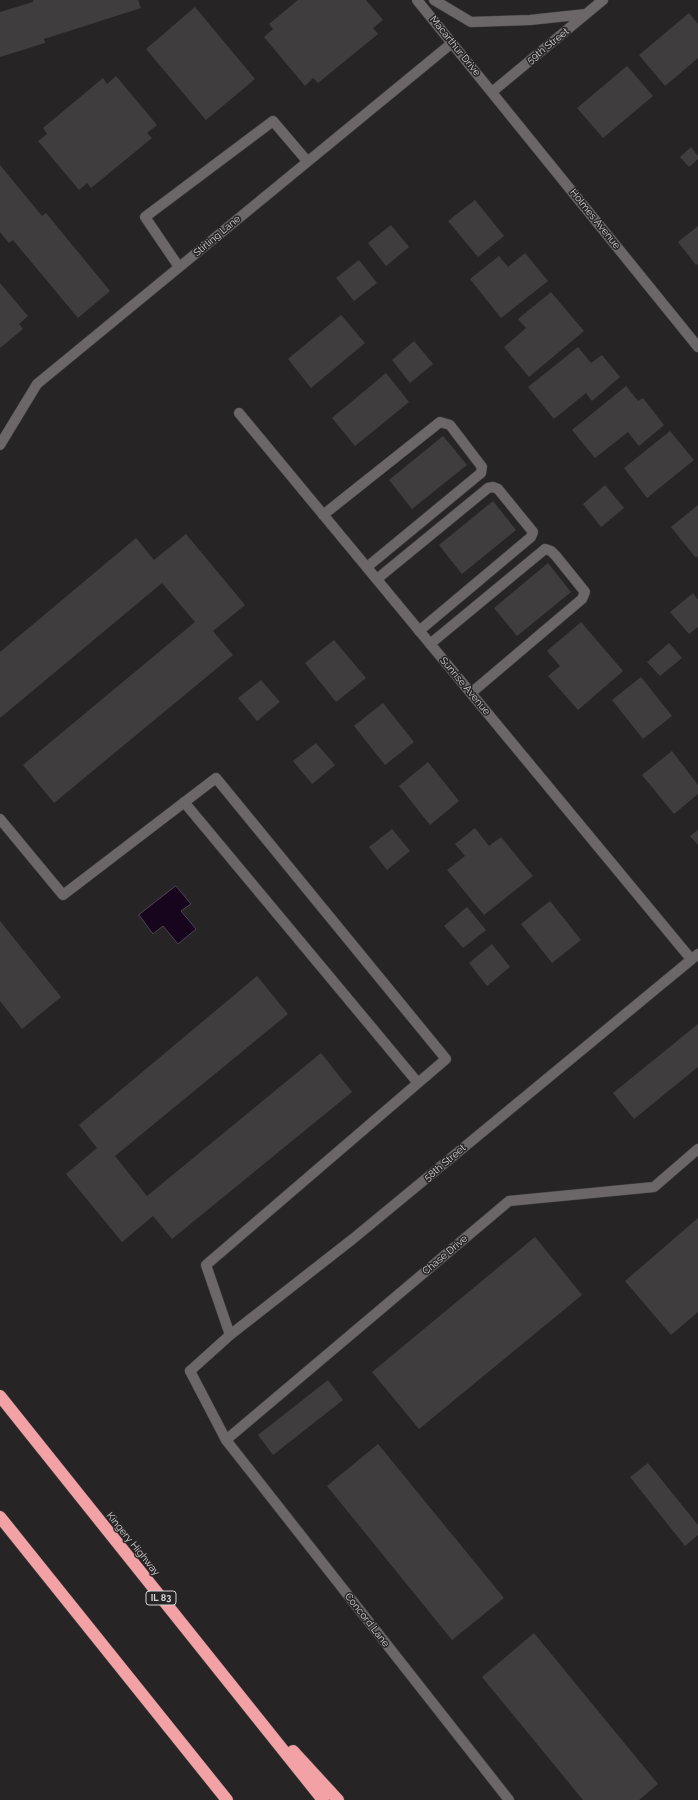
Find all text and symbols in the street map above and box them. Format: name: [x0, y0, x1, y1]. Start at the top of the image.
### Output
street label: Macarthur Drive: [427, 14, 483, 78]
street label: 59th Street: [524, 25, 572, 67]
street label: Holmes Avenue: [567, 187, 623, 251]
street label: Stirling Lane: [191, 213, 243, 259]
street label: Sunrise Avenue: [437, 655, 493, 717]
street label: 58th Street: [422, 1142, 468, 1184]
street label: Chase Drive: [420, 1233, 470, 1277]
street label: Kingery Highway: [104, 1510, 162, 1578]
road number: IL 83: [146, 1591, 176, 1605]
street label: Concord Lane: [342, 1591, 392, 1649]

